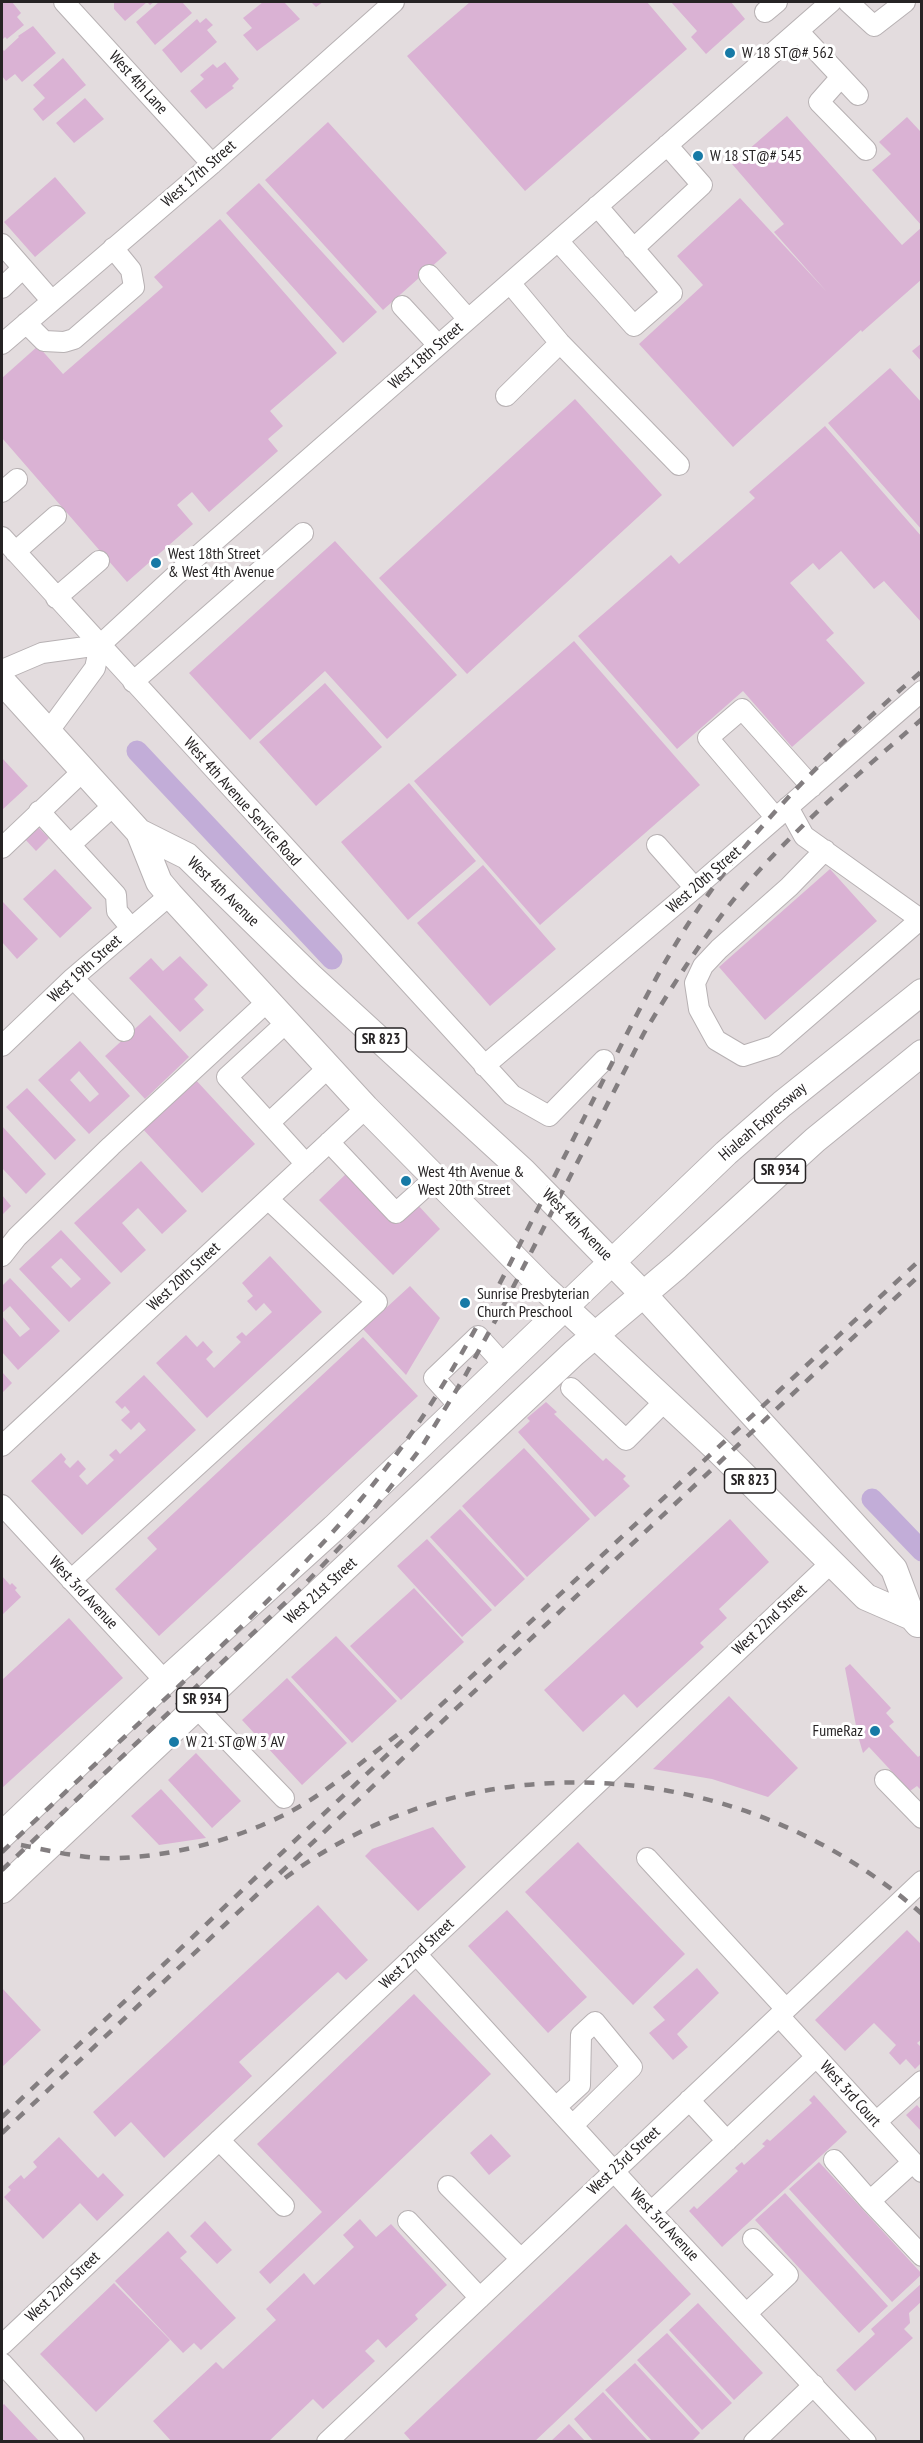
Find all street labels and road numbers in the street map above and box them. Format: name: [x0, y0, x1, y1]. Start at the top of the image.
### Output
street label: West 4th Lane: [105, 47, 171, 119]
street label: West 17th Street: [158, 137, 240, 211]
street label: West 18th Street: [385, 318, 467, 394]
street label: West 4th Avenue Service Road: [179, 734, 305, 870]
street label: West 20th Street: [663, 842, 745, 918]
street label: West 4th Avenue: [183, 853, 263, 931]
street label: West 19th Street: [44, 931, 126, 1007]
road number: SR 823: [356, 1028, 406, 1052]
street label: Hialeah Expressway: [715, 1079, 811, 1165]
road number: SR 934: [754, 1159, 806, 1183]
street label: West 4th Avenue: [538, 1185, 616, 1265]
street label: West 20th Street: [144, 1238, 224, 1316]
road number: SR 823: [724, 1469, 776, 1493]
street label: West 3rd Avenue: [44, 1553, 122, 1633]
street label: West 21st Street: [281, 1554, 361, 1628]
street label: West 22nd Street: [729, 1581, 811, 1659]
road number: SR 934: [176, 1688, 228, 1712]
street label: West 22nd Street: [376, 1915, 458, 1993]
street label: West 3rd Court: [816, 2057, 884, 2131]
street label: West 23rd Street: [584, 2123, 664, 2199]
street label: West 3rd Avenue: [625, 2185, 703, 2265]
street label: West 22nd Street: [22, 2248, 104, 2326]

